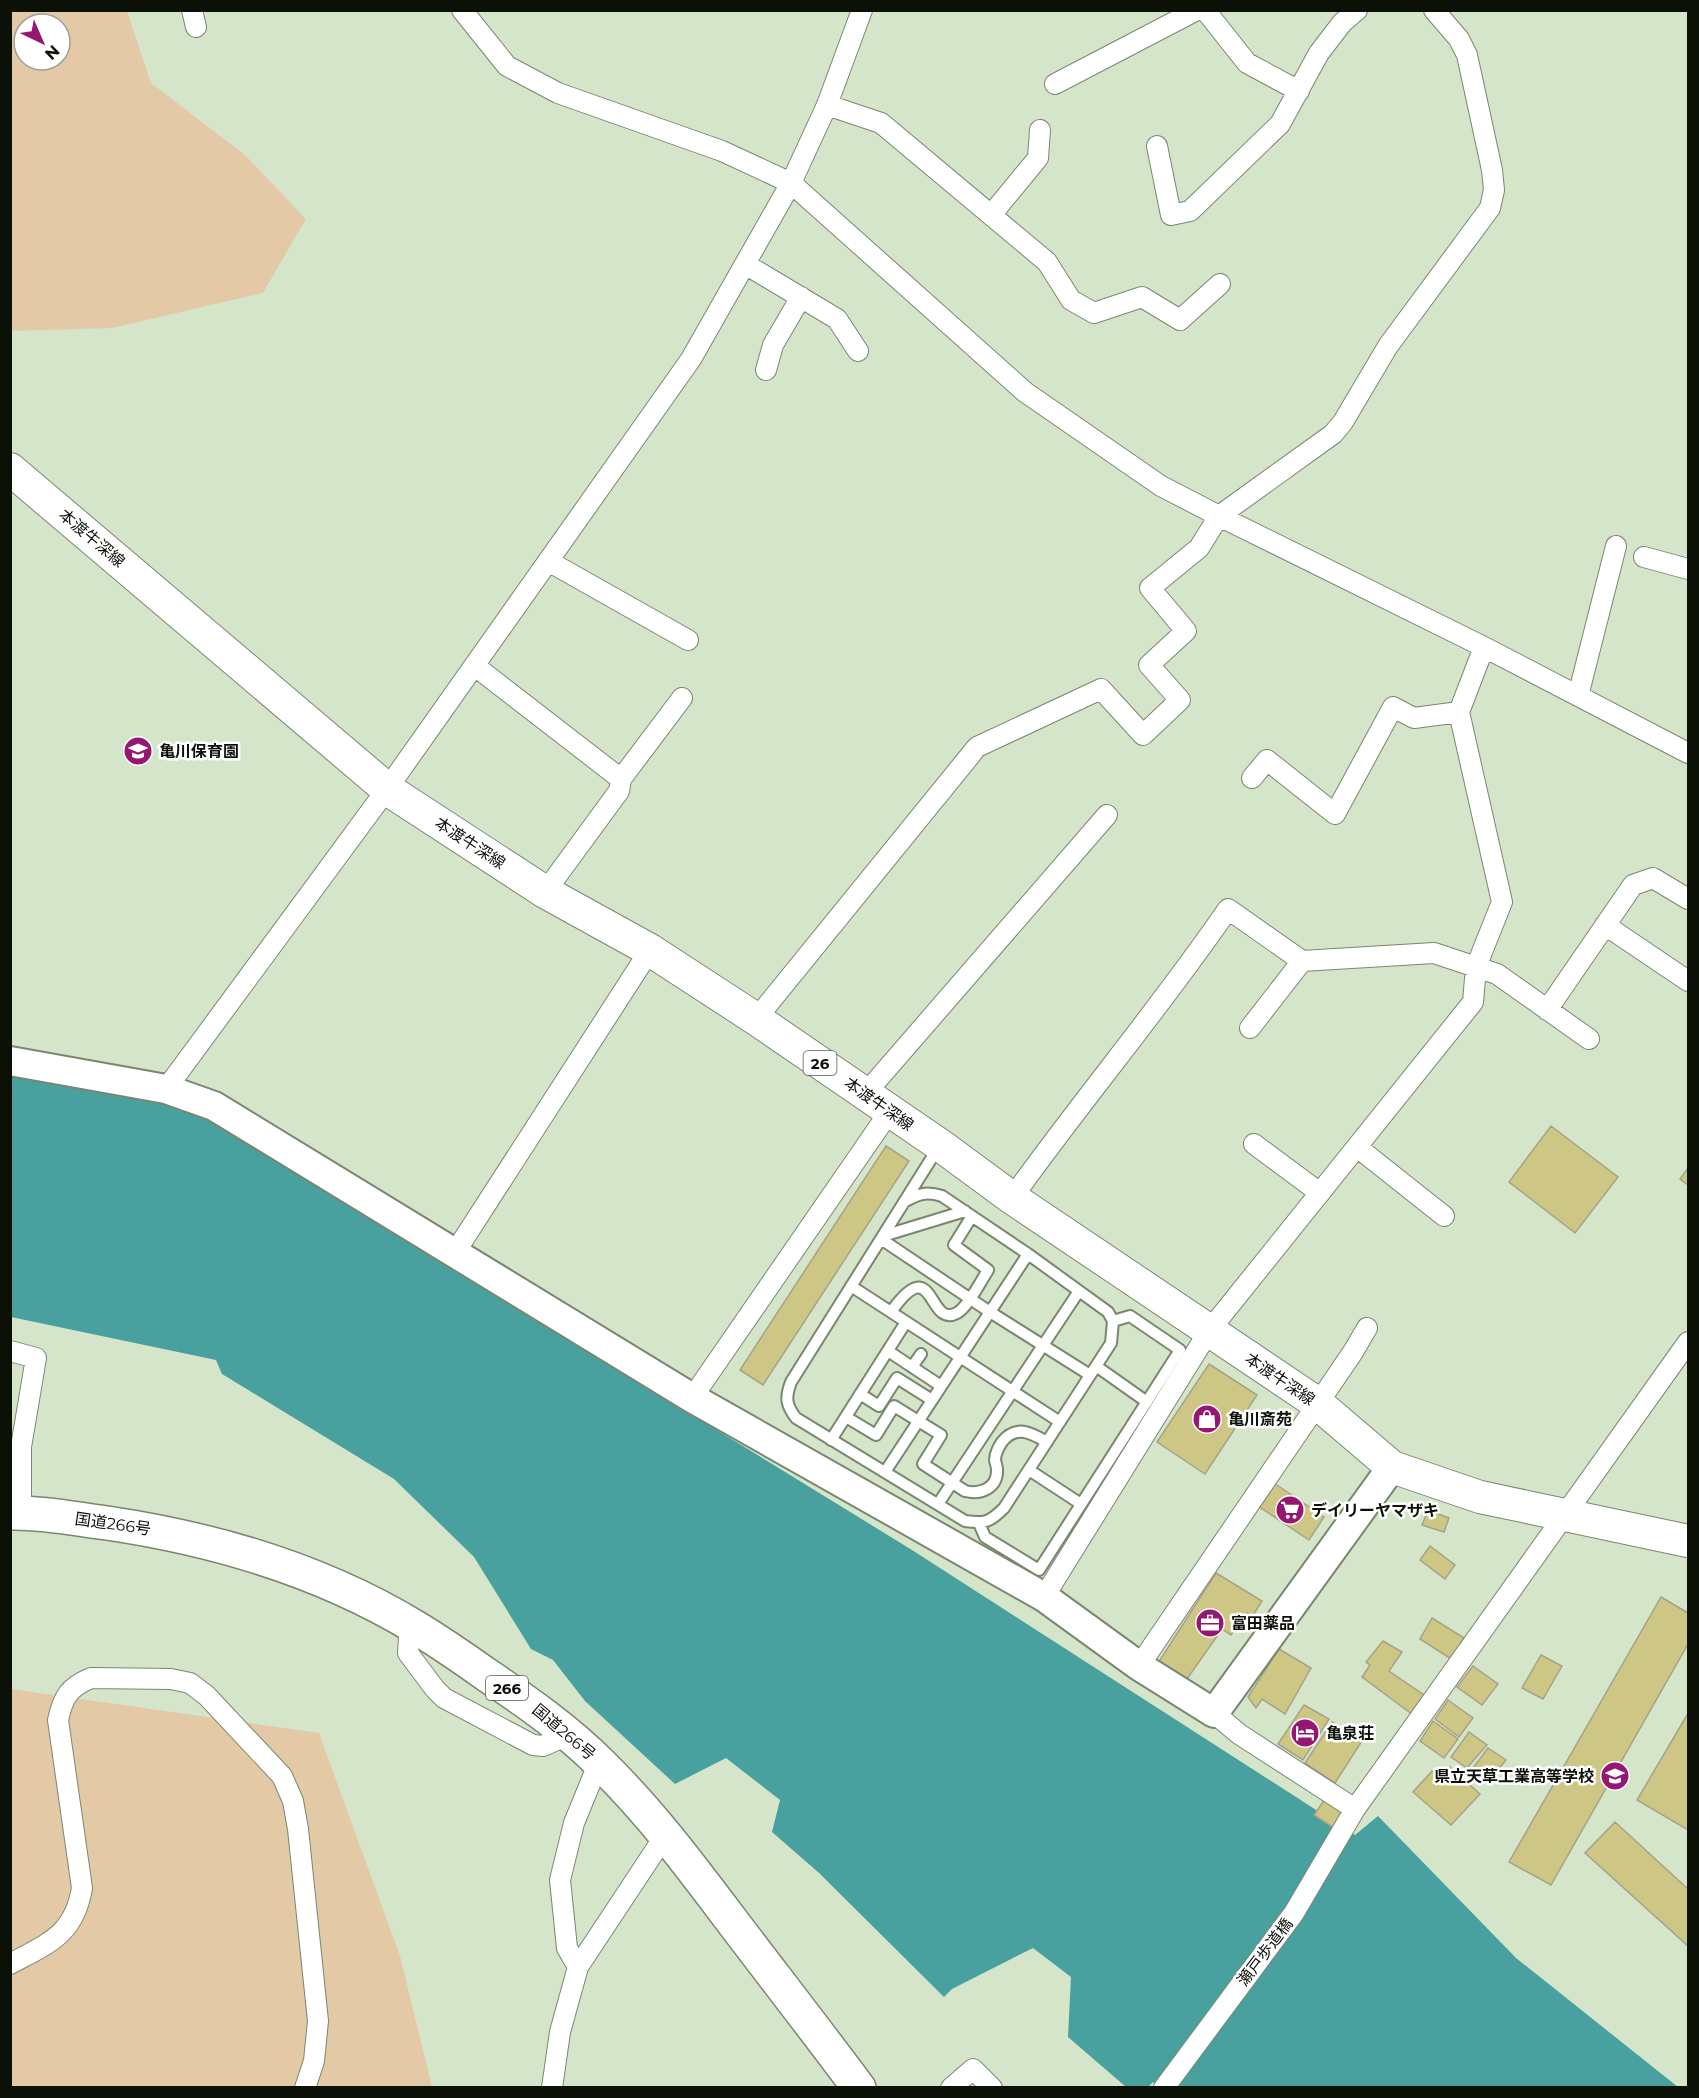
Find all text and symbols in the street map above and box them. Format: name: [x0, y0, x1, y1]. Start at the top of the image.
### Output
north arrow: [12, 12, 72, 72]
text: N: [41, 41, 63, 64]
street label: 本渡牛深線: [55, 505, 129, 571]
school or university icon: 亀川保育園: [122, 735, 154, 767]
place label: 亀川保育園: [159, 742, 239, 761]
street label: 本渡牛深線: [431, 813, 509, 873]
road number: 26: [804, 1051, 836, 1075]
street label: 本渡牛深線: [841, 1073, 917, 1135]
street label: 本渡牛深線: [1242, 1349, 1318, 1409]
shop icon: 亀川斎苑: [1191, 1403, 1223, 1435]
place label: 亀川斎苑: [1228, 1410, 1292, 1429]
supermarket icon: デイリーヤマザキ: [1274, 1494, 1306, 1526]
place label: デイリーヤマザキ: [1311, 1501, 1439, 1520]
street label: 国道266号: [74, 1509, 152, 1539]
office icon: 富田薬品: [1194, 1607, 1226, 1639]
place label: 富田薬品: [1231, 1614, 1295, 1633]
road number: 266: [486, 1676, 528, 1700]
street label: 国道266号: [529, 1700, 599, 1764]
hotel icon: 亀泉荘: [1289, 1717, 1321, 1749]
place label: 亀泉荘: [1326, 1724, 1374, 1743]
school or university icon: 県立天草工業高等学校: [1599, 1760, 1631, 1792]
place label: 県立天草工業高等学校: [1434, 1767, 1594, 1786]
street label: 瀬戸歩道橋: [1233, 1914, 1297, 1990]

